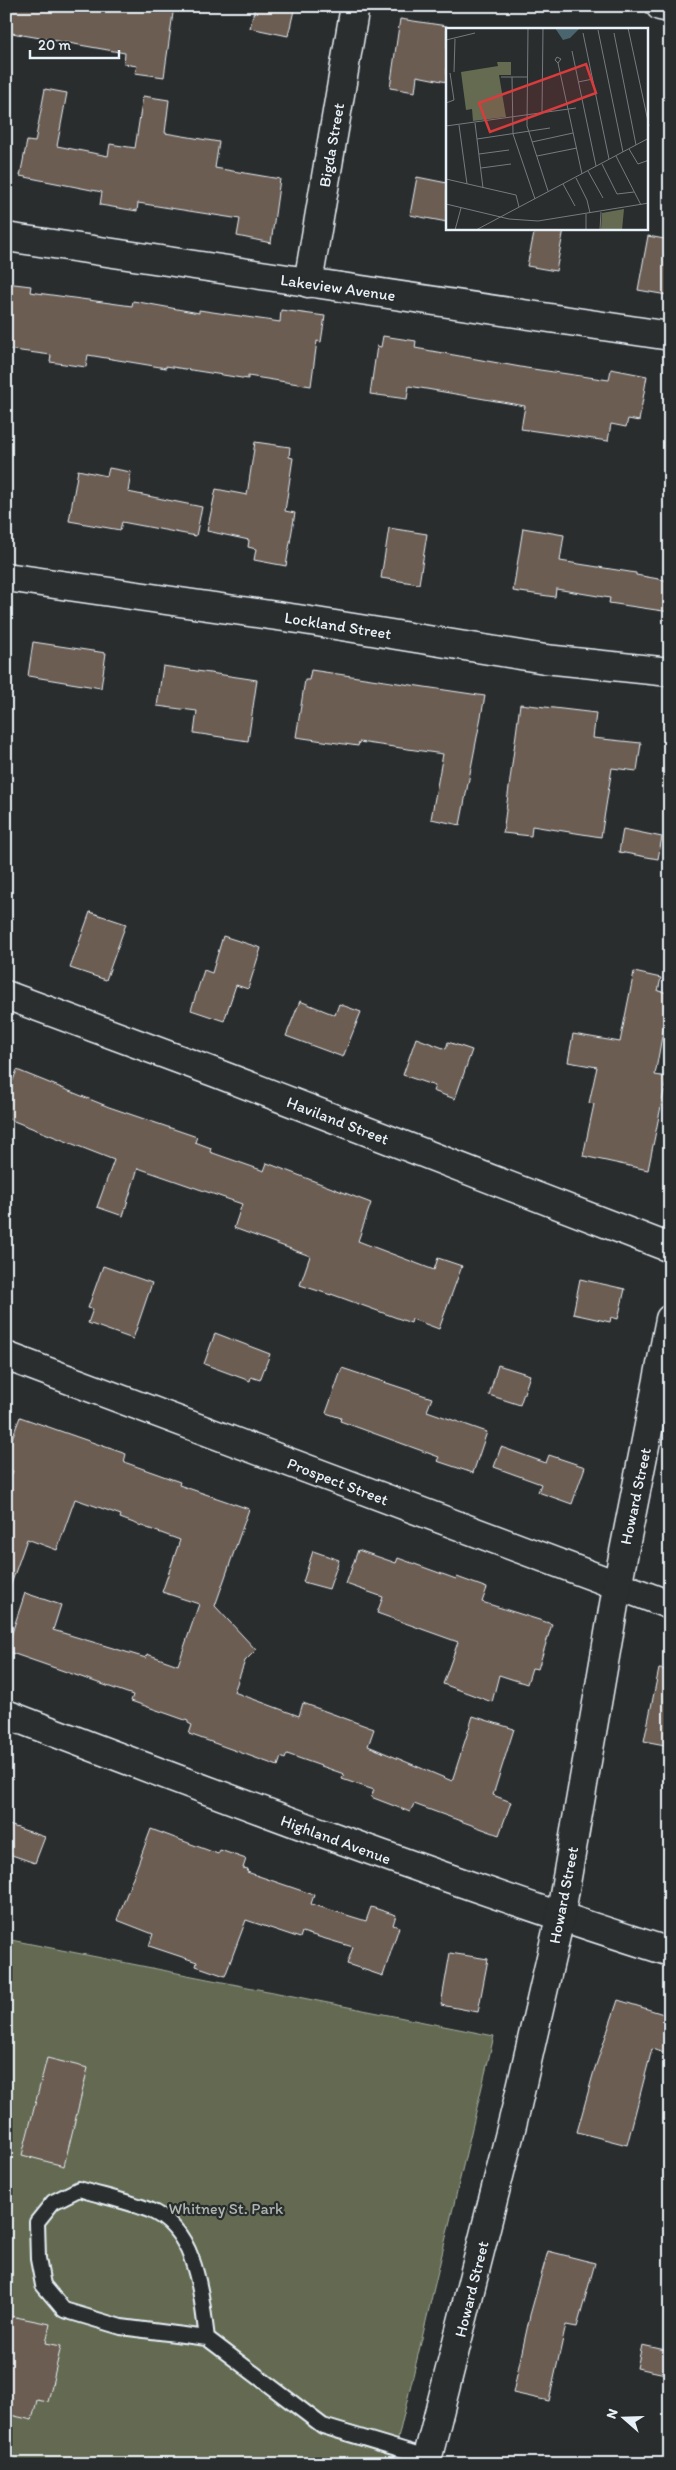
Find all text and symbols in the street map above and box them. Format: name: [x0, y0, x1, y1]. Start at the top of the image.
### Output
scale bar: [30, 28, 119, 60]
inset map: [446, 28, 648, 230]
text: 20 m: [38, 36, 72, 54]
street label: Bigda Street: [315, 101, 348, 189]
street label: Lakeview Avenue: [279, 270, 397, 305]
street label: Lockland Street: [283, 608, 393, 643]
street label: Haviland Street: [284, 1092, 392, 1149]
street label: Howard Street: [616, 1446, 655, 1546]
street label: Prospect Street: [285, 1454, 391, 1509]
street label: Highland Avenue: [278, 1811, 394, 1868]
street label: Howard Street: [545, 1845, 582, 1945]
park label: Whitney St. Park: [169, 2199, 284, 2218]
street label: Howard Street: [450, 2239, 493, 2339]
north arrow: [598, 2392, 648, 2442]
text: N: [603, 2406, 622, 2421]

